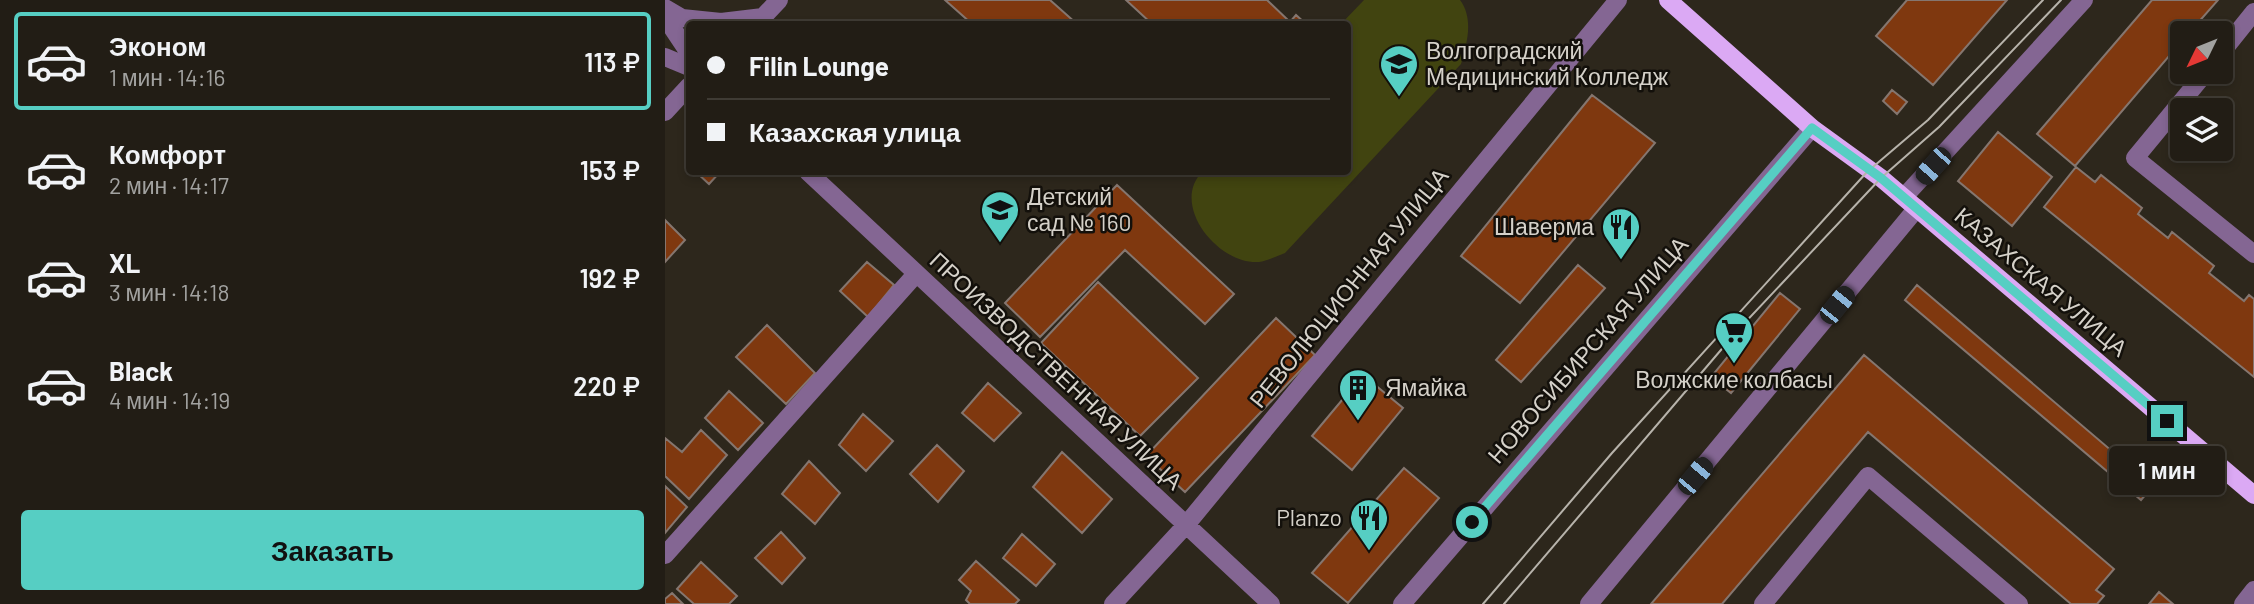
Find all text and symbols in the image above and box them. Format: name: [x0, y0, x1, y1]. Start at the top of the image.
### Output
north arrow: [2170, 21, 2233, 84]
map controls: [2170, 21, 2233, 161]
icon: car: [25, 30, 88, 93]
text: Эконом: [109, 30, 207, 61]
place label: Волгоградский Медицинский Колледж: [1426, 36, 1669, 90]
school or university icon: Волгоградский Медицинский Колледж: [1378, 43, 1420, 98]
text: 113 ₽: [584, 46, 640, 77]
text: Filin Lounge: [749, 50, 889, 81]
text: 1 мин · 14:16: [109, 63, 225, 91]
button: layers: [2170, 98, 2233, 161]
text: Казахская улица: [749, 116, 961, 147]
icon: car: [25, 138, 88, 201]
text: Комфорт: [109, 138, 226, 169]
car: [1912, 143, 1955, 189]
text: 153 ₽: [580, 154, 640, 185]
street label: РЕВОЛЮЦИОННАЯ УЛИЦА: [1243, 161, 1454, 413]
text: 2 мин · 14:17: [109, 171, 229, 199]
place label: Детский сад № 160: [1027, 182, 1131, 236]
school or university icon: Детский сад № 160: [979, 189, 1021, 244]
street label: КАЗАХСКАЯ УЛИЦА: [1950, 201, 2134, 362]
restaurant icon: Шаверма: [1600, 206, 1642, 261]
place label: Шаверма: [1494, 212, 1594, 240]
street label: НОВОСИБИРСКАЯ УЛИЦА: [1481, 230, 1694, 468]
icon: car: [25, 246, 88, 309]
street label: ПРОИЗВОДСТВЕННАЯ УЛИЦА: [924, 246, 1189, 495]
text: XL: [109, 247, 140, 278]
text: 192 ₽: [579, 262, 640, 293]
text: 3 мин · 14:18: [109, 278, 229, 306]
car: [1816, 282, 1859, 328]
supermarket icon: Волжские колбасы: [1713, 310, 1755, 365]
icon: car: [25, 354, 88, 417]
text: Black: [109, 355, 173, 386]
place label: Волжские колбасы: [1635, 365, 1833, 393]
building icon: Ямайка: [1337, 367, 1379, 422]
text: 220 ₽: [573, 370, 640, 401]
place label: Ямайка: [1385, 373, 1467, 401]
text: 4 мин · 14:19: [109, 386, 230, 414]
route end: [2151, 405, 2183, 437]
callout: 1 мин: [2109, 446, 2225, 494]
car: [1674, 453, 1717, 499]
text: 1 мин: [2138, 456, 2196, 484]
restaurant icon: Planzo: [1348, 497, 1390, 552]
place label: Planzo: [1276, 503, 1342, 531]
route start: [1456, 506, 1488, 538]
button: Заказать: [21, 510, 644, 590]

